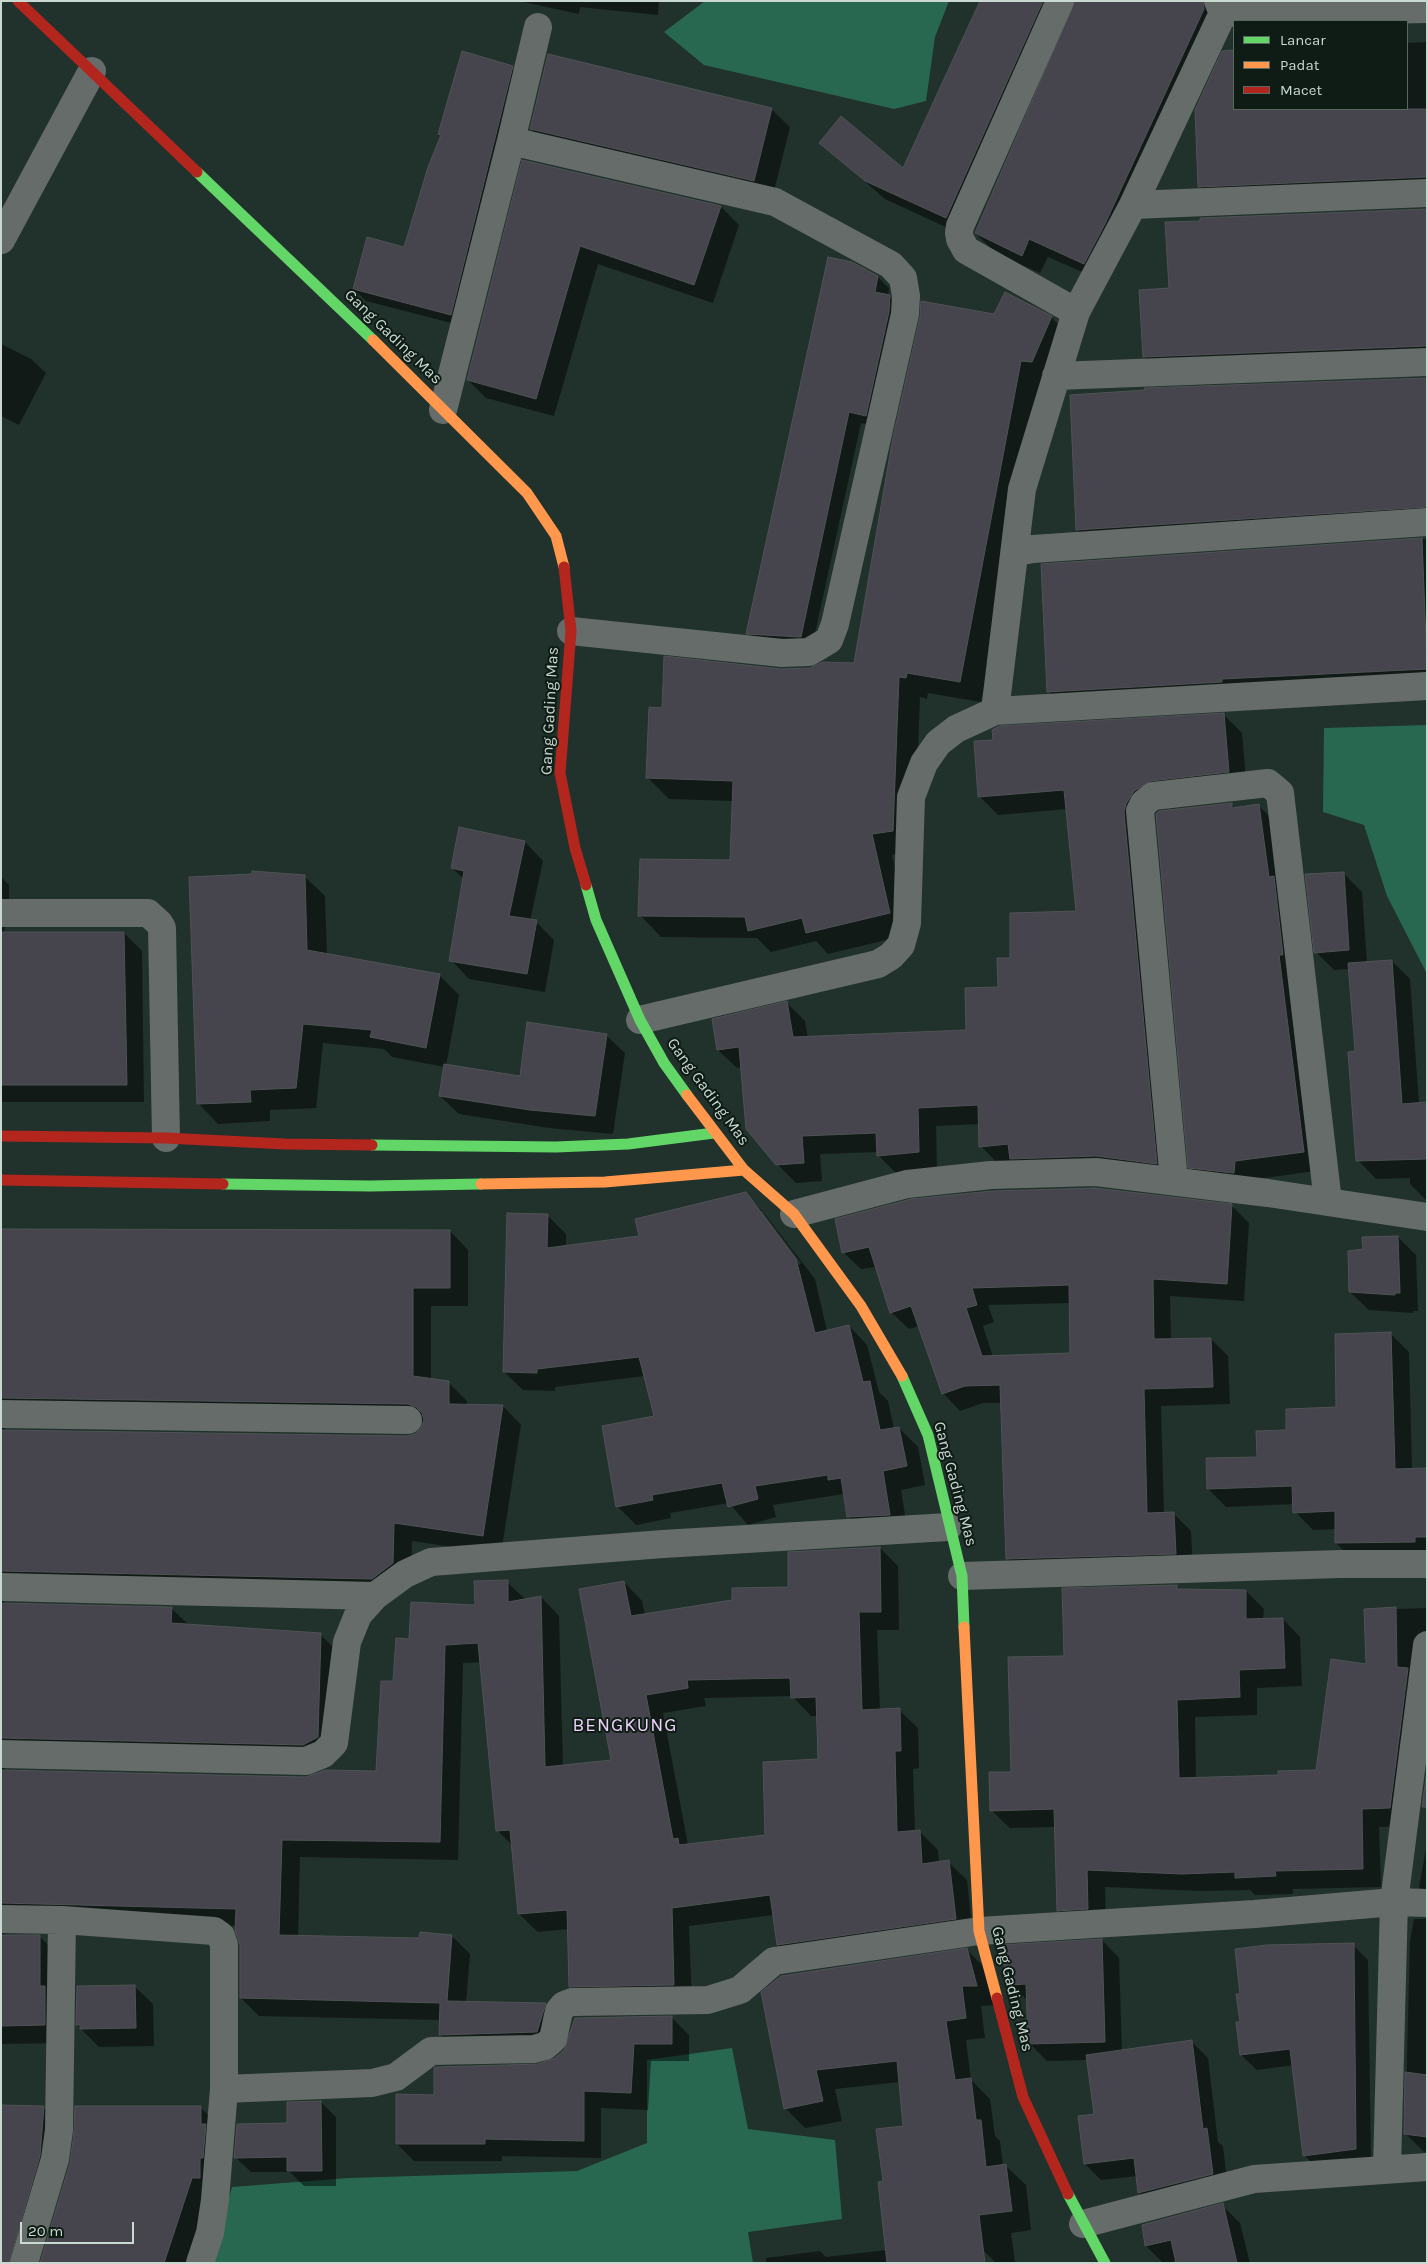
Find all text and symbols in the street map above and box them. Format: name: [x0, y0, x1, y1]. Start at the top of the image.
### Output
legend: [1233, 20, 1408, 110]
text: Lancar: [1280, 31, 1326, 49]
text: Padat: [1280, 56, 1319, 74]
text: Macet: [1280, 81, 1322, 99]
street label: Gang Gading Mas: [340, 286, 446, 388]
street label: Gang Gading Mas: [537, 646, 563, 776]
street label: Gang Gading Mas: [663, 1034, 753, 1150]
street label: Gang Gading Mas: [929, 1420, 981, 1548]
district label: BENGKUNG: [572, 1715, 678, 1737]
street label: Gang Gading Mas: [987, 1924, 1037, 2054]
scale bar: [22, 2212, 136, 2244]
text: 20 m: [28, 2222, 63, 2240]

